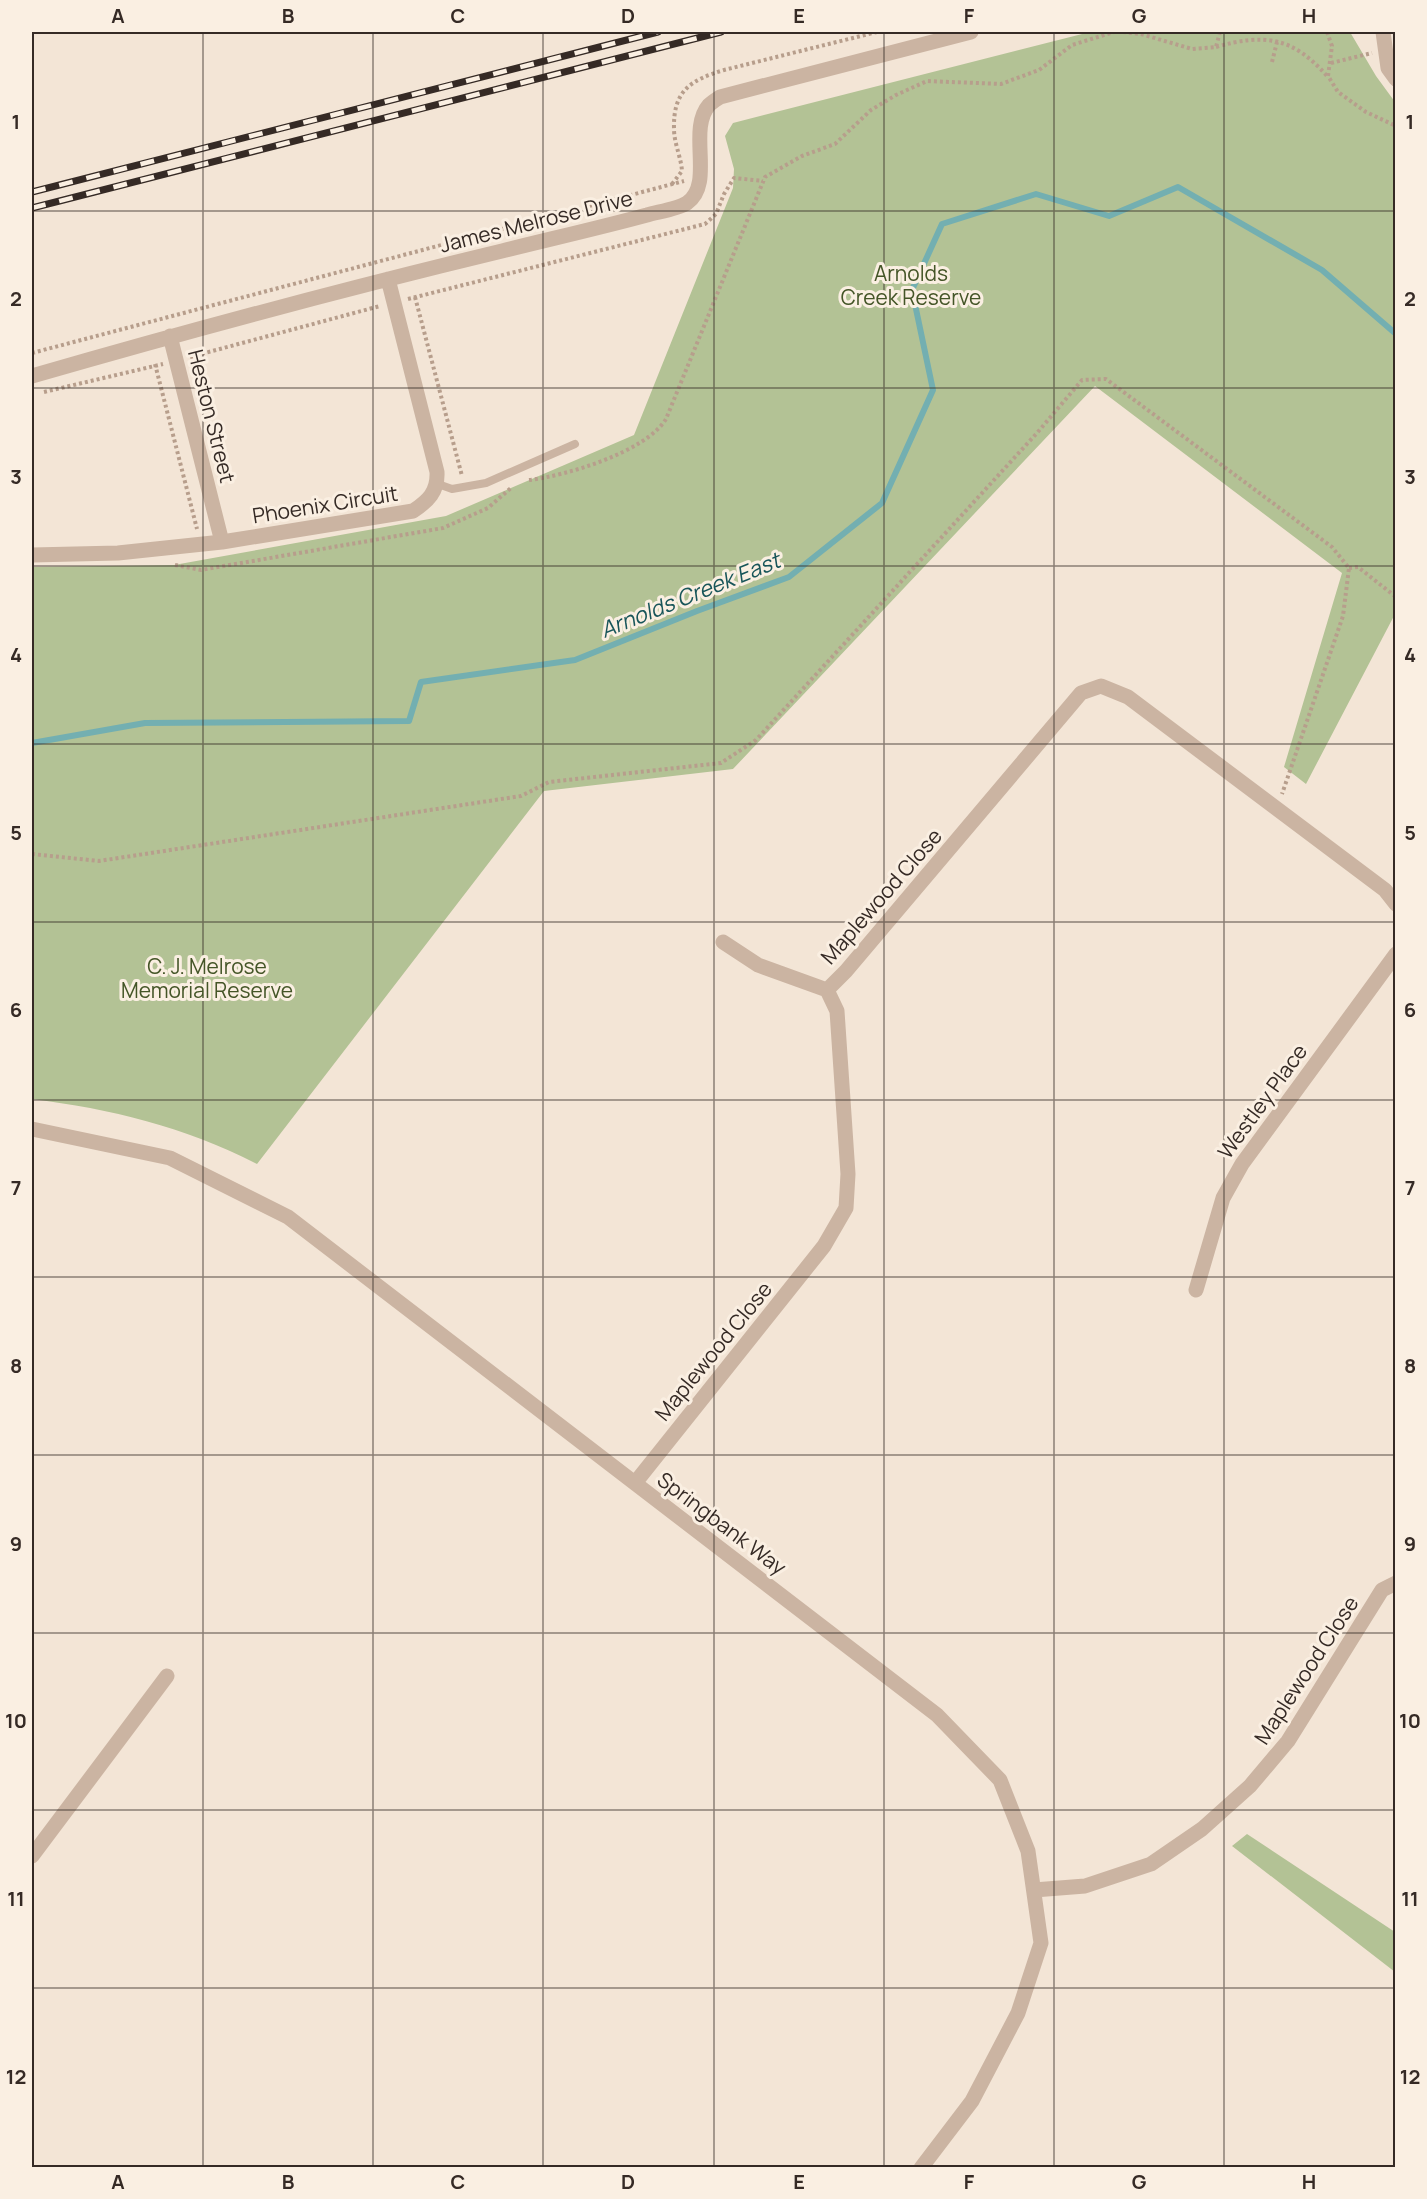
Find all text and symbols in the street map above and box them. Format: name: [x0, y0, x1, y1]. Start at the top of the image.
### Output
text: A: [111, 2, 125, 29]
text: B: [282, 2, 295, 29]
text: C: [451, 2, 465, 29]
text: D: [621, 2, 635, 29]
text: E: [793, 2, 805, 29]
text: F: [964, 2, 975, 29]
text: G: [1132, 2, 1147, 29]
text: H: [1302, 2, 1316, 29]
text: 1: [12, 108, 20, 135]
text: 1: [1406, 108, 1414, 135]
street label: James Melrose Drive: [437, 183, 635, 259]
park label: Arnolds Creek Reserve: [841, 259, 981, 311]
text: 2: [10, 285, 22, 312]
text: 2: [1404, 285, 1416, 312]
street label: Heston Street: [182, 346, 242, 486]
text: 3: [10, 463, 22, 490]
text: 3: [1404, 463, 1416, 490]
street label: Phoenix Circuit: [250, 479, 400, 529]
water label: Arnolds Creek East: [596, 544, 786, 645]
text: 4: [10, 641, 22, 668]
text: 4: [1404, 641, 1416, 668]
text: 5: [10, 819, 22, 846]
text: 5: [1404, 819, 1416, 846]
street label: Maplewood Close: [814, 822, 948, 970]
park label: C. J. Melrose Memorial Reserve: [121, 952, 293, 1004]
text: 6: [10, 996, 22, 1023]
text: 6: [1404, 996, 1416, 1023]
street label: Westley Place: [1211, 1038, 1313, 1164]
text: 7: [11, 1174, 21, 1201]
text: 7: [1405, 1174, 1415, 1201]
street label: Maplewood Close: [648, 1276, 778, 1426]
text: 8: [10, 1352, 22, 1379]
text: 8: [1404, 1352, 1416, 1379]
street label: Springbank Way: [652, 1465, 792, 1581]
text: 9: [10, 1530, 22, 1557]
text: 9: [1404, 1530, 1416, 1557]
street label: Maplewood Close: [1248, 1591, 1364, 1749]
text: 10: [5, 1707, 27, 1734]
text: 10: [1399, 1707, 1421, 1734]
text: 11: [7, 1885, 25, 1912]
text: 11: [1401, 1885, 1419, 1912]
text: 12: [6, 2063, 26, 2090]
text: 12: [1400, 2063, 1420, 2090]
text: A: [111, 2168, 125, 2195]
text: B: [282, 2168, 295, 2195]
text: C: [451, 2168, 465, 2195]
text: D: [621, 2168, 635, 2195]
text: E: [793, 2168, 805, 2195]
text: F: [964, 2168, 975, 2195]
text: G: [1132, 2168, 1147, 2195]
text: H: [1302, 2168, 1316, 2195]

